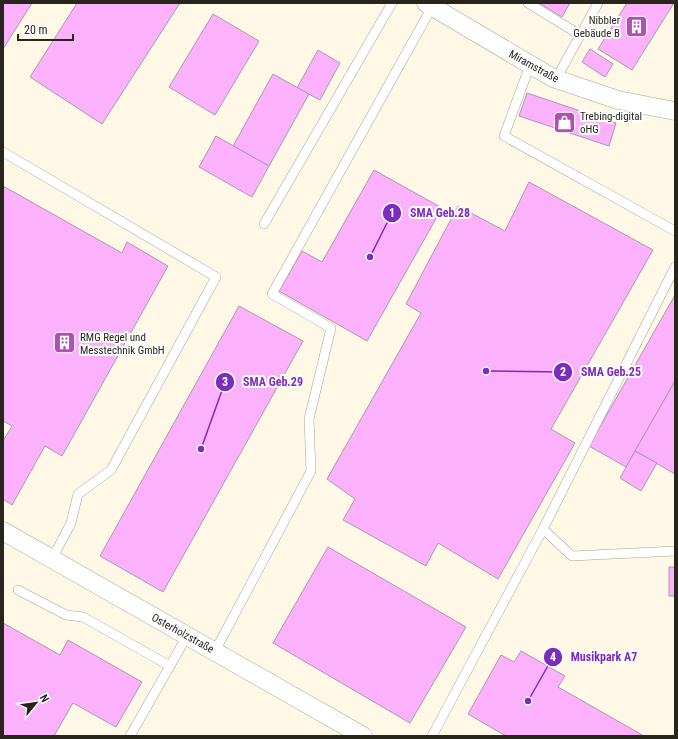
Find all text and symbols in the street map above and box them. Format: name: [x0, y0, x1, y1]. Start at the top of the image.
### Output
building icon: Nibbler Gebäude B: [623, 13, 649, 39]
place label: Nibbler Gebäude B: [573, 14, 621, 40]
scale bar: [18, 16, 73, 42]
text: 20 m: [24, 23, 48, 37]
street label: Miramstraße: [507, 47, 561, 85]
shop icon: Trebing-digital oHG: [552, 109, 578, 135]
place label: Trebing-digital oHG: [580, 110, 642, 136]
callout: SMA Geb.28: [382, 201, 478, 225]
text: 1: [389, 206, 395, 220]
text: SMA Geb.28: [410, 206, 470, 220]
building icon: RMG Regel und Messtechnik GmbH: [51, 330, 77, 356]
place label: RMG Regel und Messtechnik GmbH: [80, 331, 165, 357]
callout: SMA Geb.25: [553, 360, 649, 384]
text: 2: [560, 365, 566, 379]
text: SMA Geb.25: [581, 365, 641, 379]
callout: SMA Geb.29: [215, 370, 311, 394]
text: 3: [222, 375, 228, 389]
text: SMA Geb.29: [243, 375, 303, 389]
street label: Osterholzstraße: [149, 611, 216, 656]
callout: Musikpark A7: [543, 645, 645, 669]
text: 4: [550, 650, 556, 664]
text: Musikpark A7: [571, 650, 637, 664]
north arrow: [16, 683, 56, 723]
text: N: [37, 692, 52, 705]

